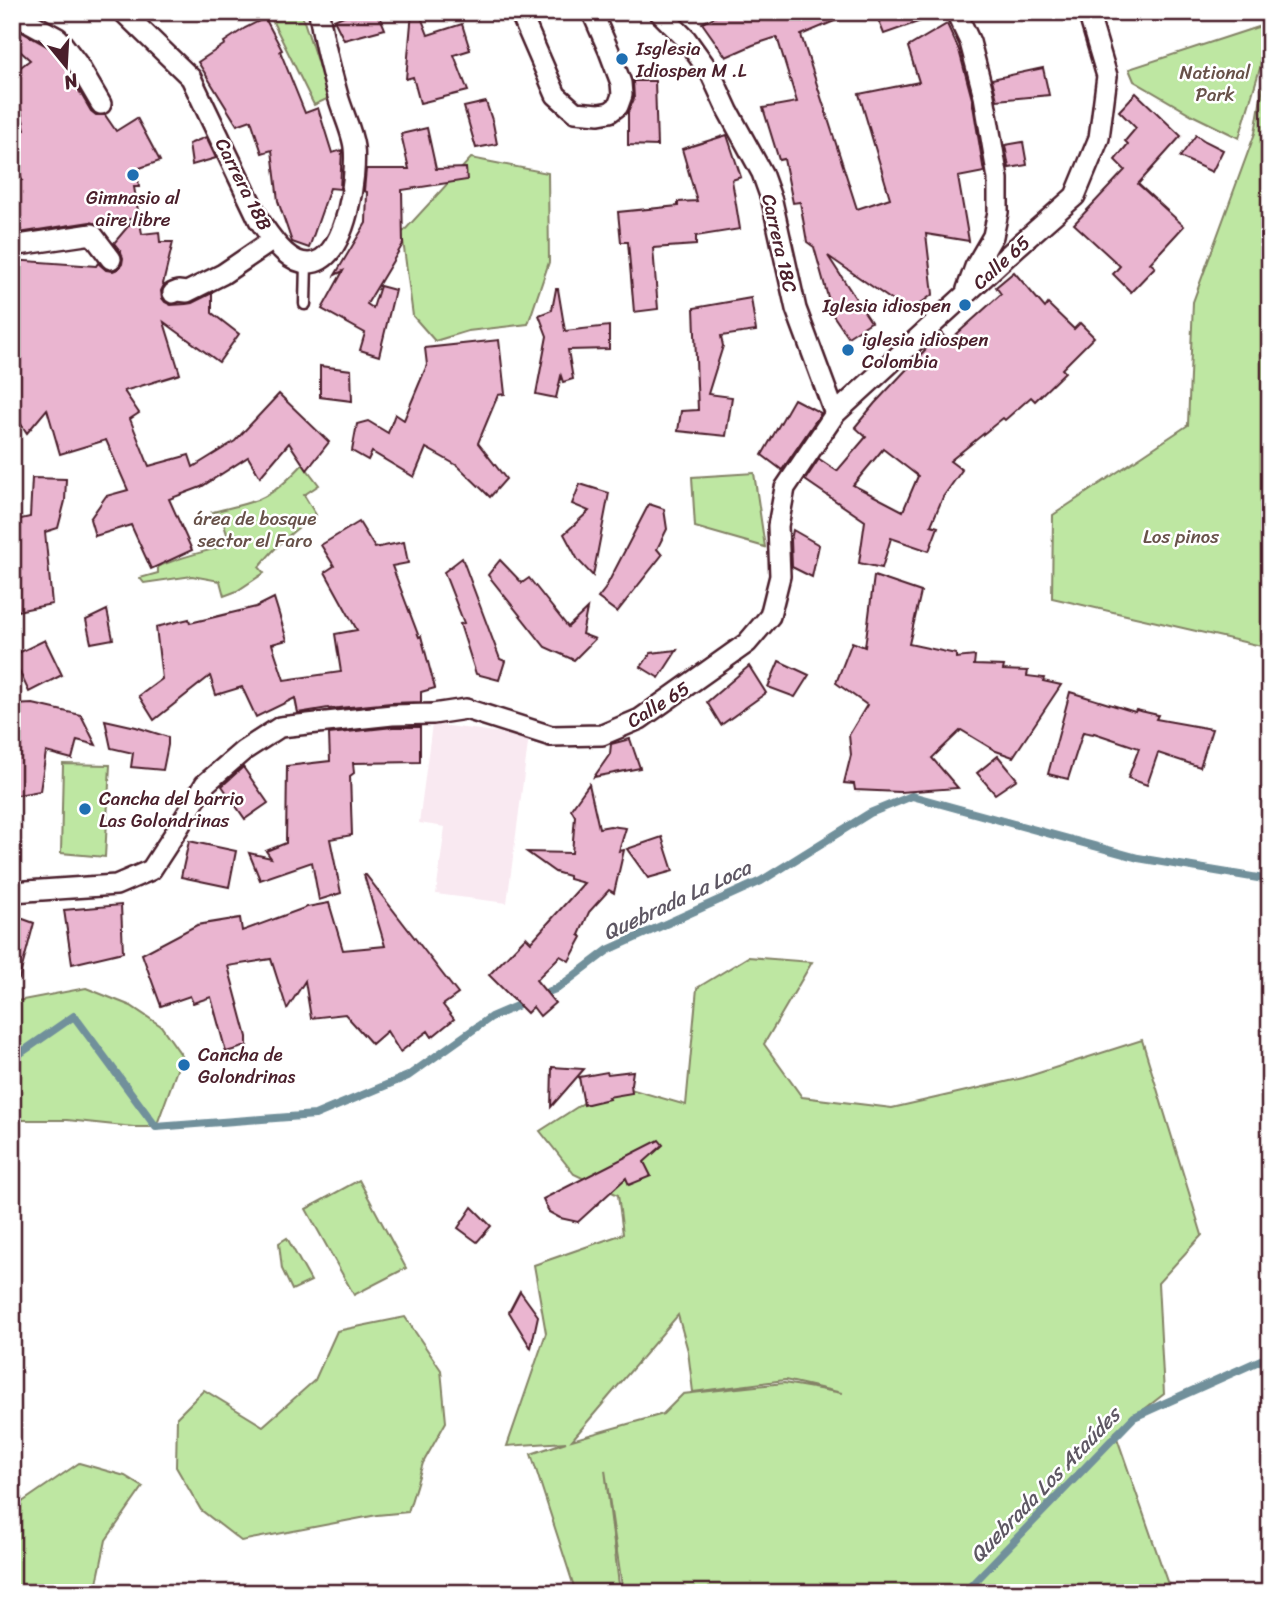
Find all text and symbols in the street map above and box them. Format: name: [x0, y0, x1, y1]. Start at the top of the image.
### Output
north arrow: [32, 32, 102, 102]
place label: Isglesia Idiospen M .L: [635, 32, 747, 87]
marker: Isglesia Idiospen M .L: [614, 51, 630, 67]
park label: National Park: [1180, 56, 1251, 111]
text: N: [59, 64, 83, 100]
street label: Carrera 18B: [206, 132, 281, 237]
marker: Gimnasio al aire libre: [125, 167, 141, 183]
place label: Gimnasio al aire libre: [86, 181, 181, 236]
street label: Carrera 18C: [752, 190, 807, 296]
street label: Calle 65: [965, 227, 1038, 298]
place label: Iglesia idiospen: [822, 289, 951, 322]
marker: Iglesia idiospen: [957, 297, 973, 313]
place label: iglesia idiospen Colombia: [862, 323, 988, 378]
marker: iglesia idiospen Colombia: [840, 342, 856, 358]
park label: área de bosque sector el Faro: [194, 502, 316, 557]
park label: Los pinos: [1143, 520, 1219, 553]
street label: Calle 65: [620, 672, 697, 737]
place label: Cancha del barrio Las Golondrinas: [99, 782, 244, 837]
marker: Cancha del barrio Las Golondrinas: [77, 801, 93, 817]
water label: Quebrada La Loca: [596, 848, 759, 951]
place label: Cancha de Golondrinas: [198, 1038, 296, 1093]
marker: Cancha de Golondrinas: [176, 1057, 192, 1073]
water label: Quebrada Los Ataúdes: [960, 1396, 1132, 1572]

